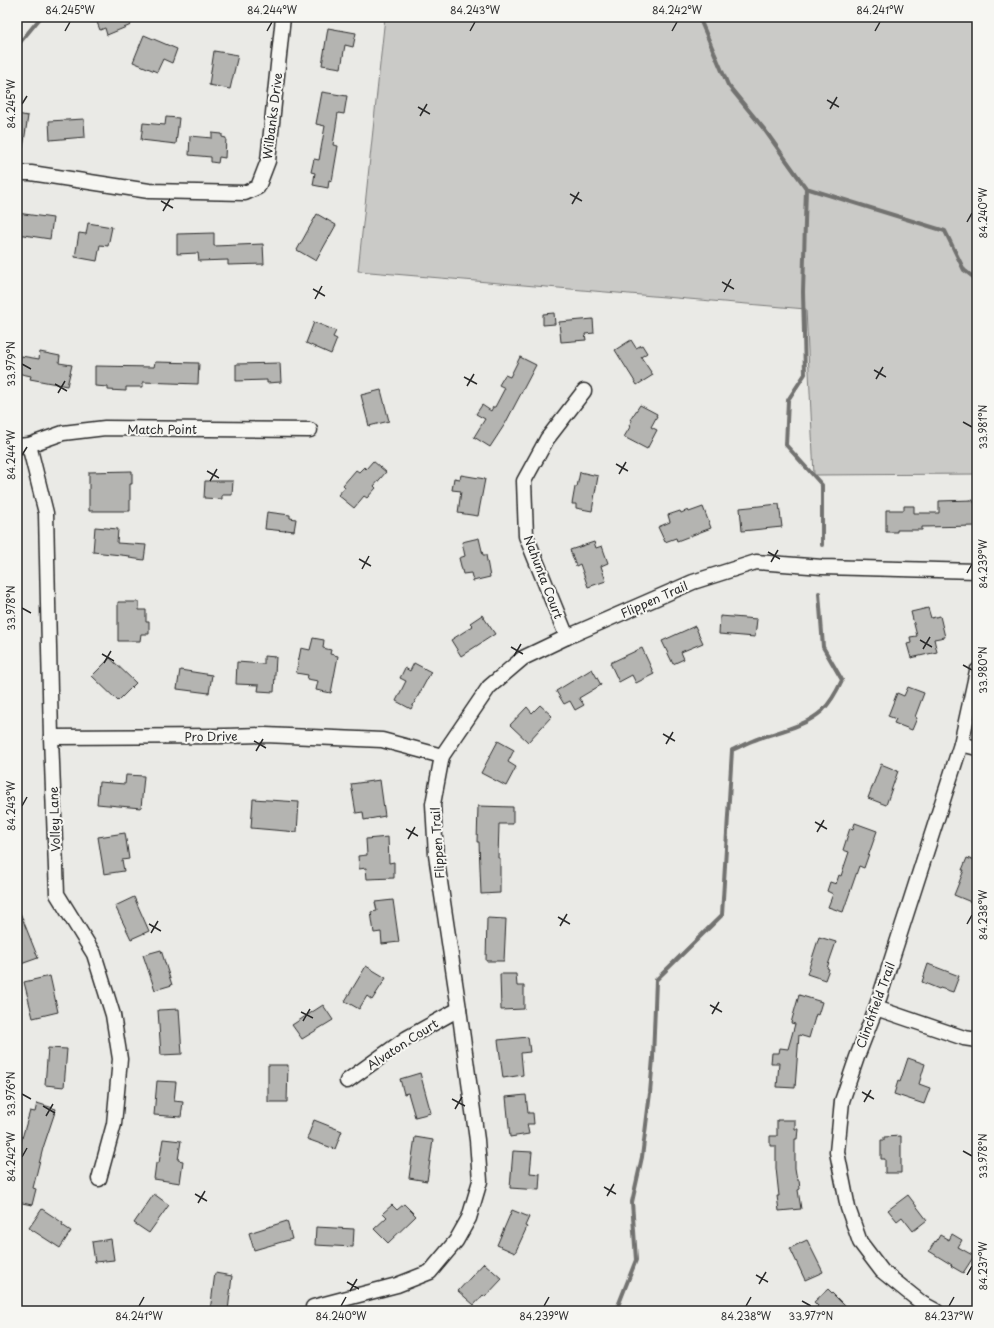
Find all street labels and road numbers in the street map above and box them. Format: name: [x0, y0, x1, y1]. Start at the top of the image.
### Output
street label: Wilbanks Drive: [258, 71, 286, 161]
street label: Match Point: [127, 420, 197, 438]
street label: Nahunta Court: [520, 533, 568, 621]
street label: Flippen Trail: [618, 576, 690, 622]
street label: Pro Drive: [184, 727, 238, 745]
street label: Volley Lane: [44, 786, 64, 852]
street label: Flippen Trail: [426, 807, 448, 879]
street label: Clinchfield Trail: [851, 959, 899, 1051]
street label: Alvaton Court: [363, 1014, 441, 1074]

